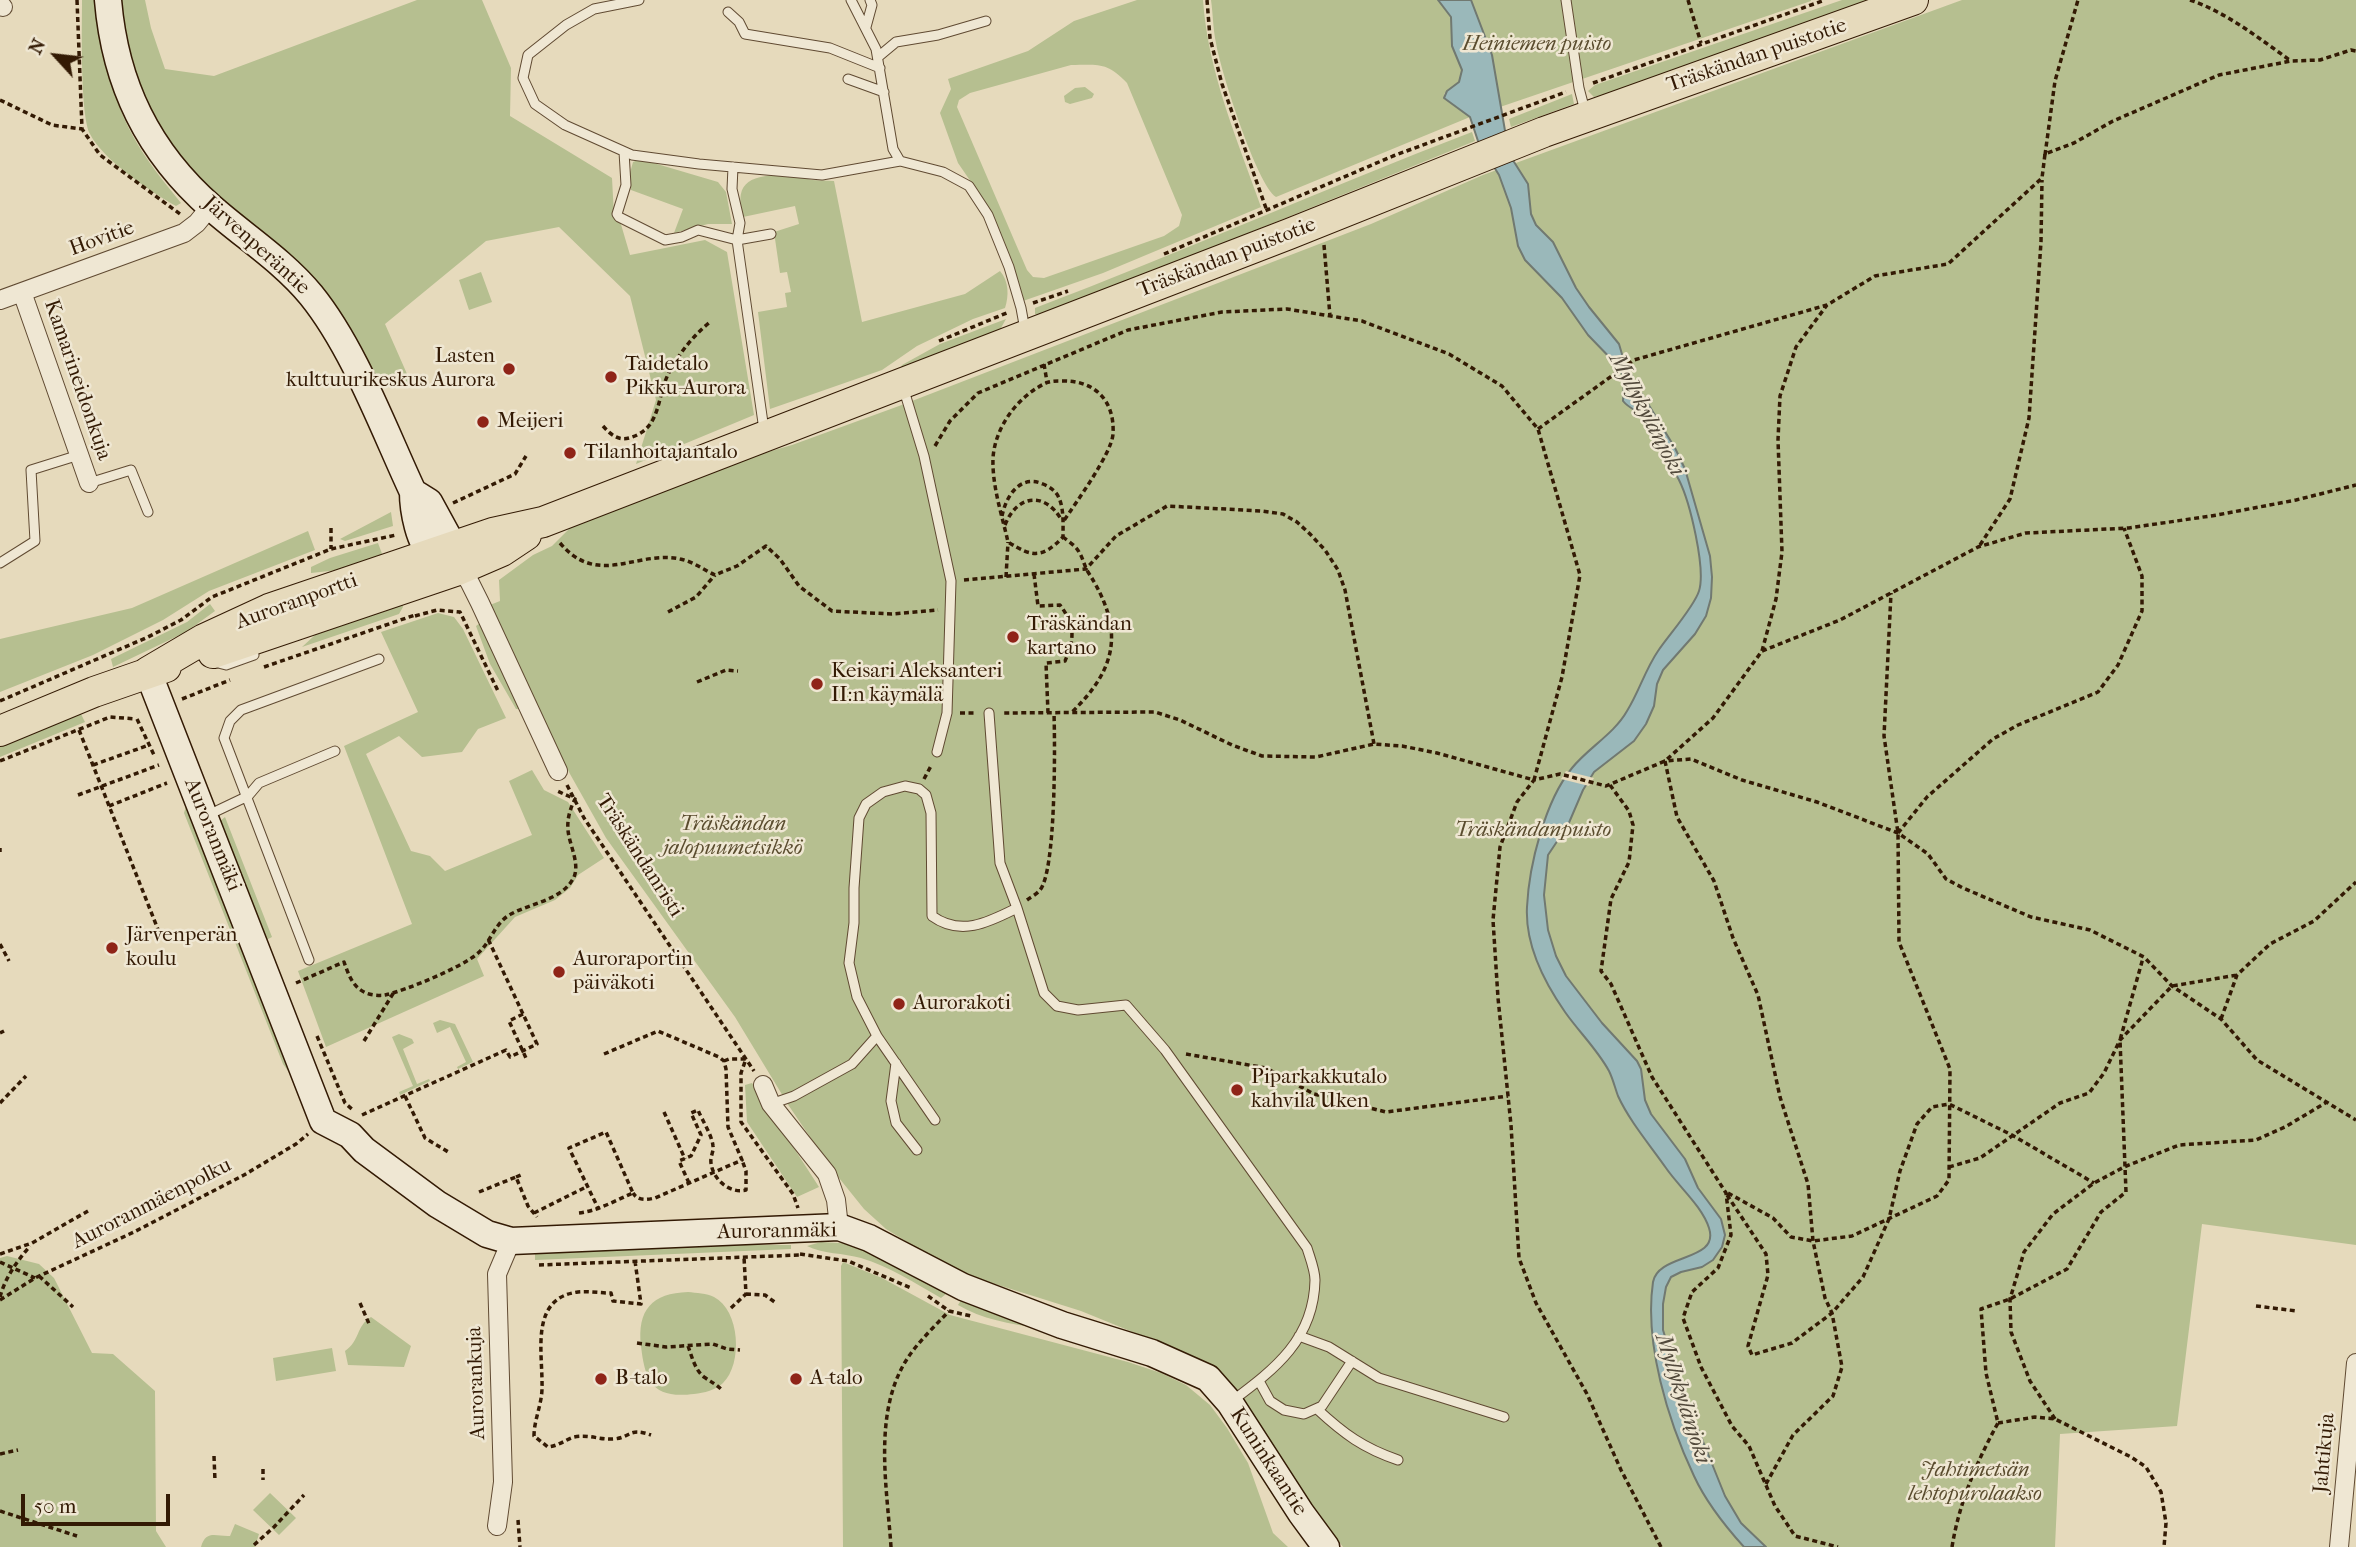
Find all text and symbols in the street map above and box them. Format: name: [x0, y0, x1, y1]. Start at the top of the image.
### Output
street label: Träskändan puistotie: [1664, 13, 1850, 99]
north arrow: [21, 21, 91, 91]
park label: Heiniemen puisto: [1463, 32, 1611, 58]
text: N: [24, 35, 50, 58]
street label: Järvenperäntie: [197, 191, 315, 301]
street label: Träskändan puistotie: [1134, 212, 1320, 304]
street label: Hovitie: [66, 216, 138, 262]
street label: Kamarineidonkuja: [38, 296, 116, 464]
place label: Lasten kulttuurikeskus Aurora: [286, 344, 495, 394]
water label: Myllykylänjoki: [1602, 349, 1690, 481]
place label: Taidetalo Pikku-Aurora: [625, 352, 746, 402]
marker: Lasten kulttuurikeskus Aurora: [501, 361, 517, 377]
marker: Taidetalo Pikku-Aurora: [603, 369, 619, 385]
place label: Meijeri: [497, 409, 563, 435]
marker: Meijeri: [475, 414, 491, 430]
place label: Tilanhoitajantalo: [584, 440, 738, 466]
marker: Tilanhoitajantalo: [562, 445, 578, 461]
street label: Auroranportti: [233, 568, 361, 636]
place label: Träskändan kartano: [1027, 612, 1132, 662]
marker: Träskändan kartano: [1005, 629, 1021, 645]
place label: Keisari Aleksanteri II:n käymälä: [831, 659, 1002, 709]
marker: Keisari Aleksanteri II:n käymälä: [809, 676, 825, 692]
street label: Auroranmäki: [178, 775, 246, 895]
street label: Träskändanristi: [590, 790, 688, 922]
park label: Träskändan jalopuumetsikkö: [663, 812, 803, 862]
park label: Träskändanpuisto: [1455, 818, 1611, 844]
place label: Järvenperän koulu: [126, 923, 238, 973]
marker: Järvenperän koulu: [104, 940, 120, 956]
place label: Auroraportin päiväkoti: [573, 947, 693, 997]
marker: Auroraportin päiväkoti: [551, 964, 567, 980]
place label: Aurorakoti: [913, 991, 1011, 1017]
marker: Aurorakoti: [891, 996, 907, 1012]
place label: Piparkakkutalo kahvila Uken: [1251, 1065, 1387, 1115]
marker: Piparkakkutalo kahvila Uken: [1229, 1082, 1245, 1098]
street label: Auroranmäenpolku: [68, 1153, 236, 1255]
street label: Auroranmäki: [717, 1218, 837, 1246]
street label: Aurorankuja: [462, 1326, 492, 1440]
water label: Myllykylänjoki: [1648, 1330, 1716, 1468]
place label: B-talo: [615, 1366, 668, 1392]
place label: A-talo: [810, 1366, 863, 1392]
marker: B-talo: [593, 1371, 609, 1387]
marker: A-talo: [788, 1371, 804, 1387]
street label: Kuninkaantie: [1224, 1403, 1312, 1521]
street label: Jahtikuja: [2309, 1412, 2341, 1494]
park label: Jahtimetsän lehtopurolaakso: [1908, 1458, 2042, 1508]
scale bar: [24, 1480, 173, 1524]
text: 50 m: [34, 1494, 77, 1518]

